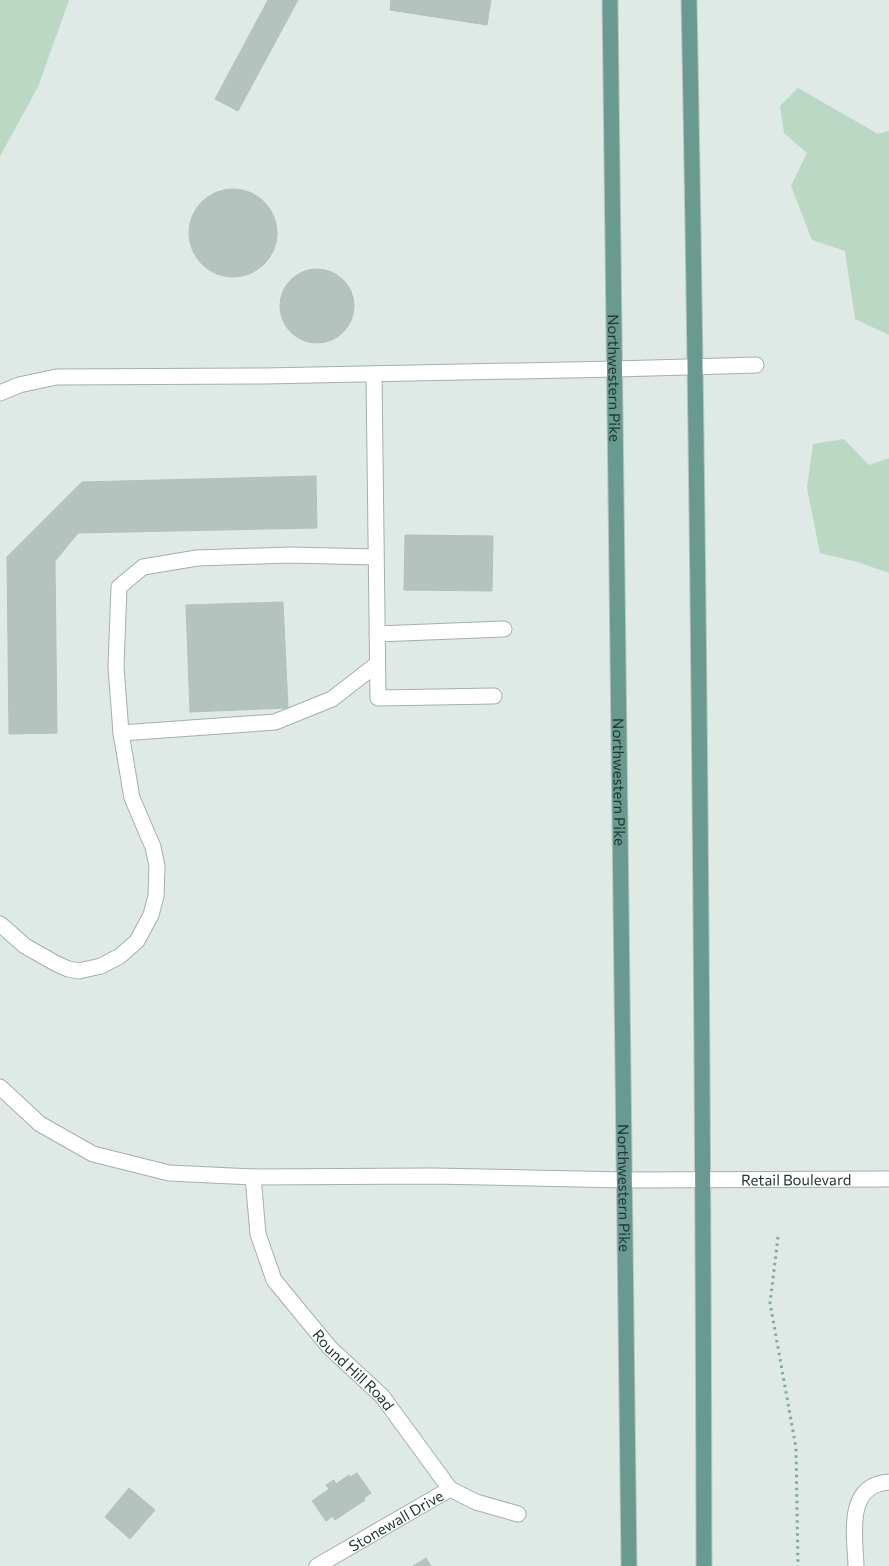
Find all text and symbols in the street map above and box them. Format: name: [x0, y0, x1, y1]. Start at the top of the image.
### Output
street label: Northwestern Pike: [605, 314, 624, 442]
street label: Northwestern Pike: [610, 718, 629, 846]
street label: Northwestern Pike: [615, 1124, 634, 1252]
street label: Retail Boulevard: [741, 1170, 851, 1189]
street label: Round Hill Road: [309, 1325, 398, 1413]
street label: Stonewall Drive: [345, 1486, 446, 1555]

